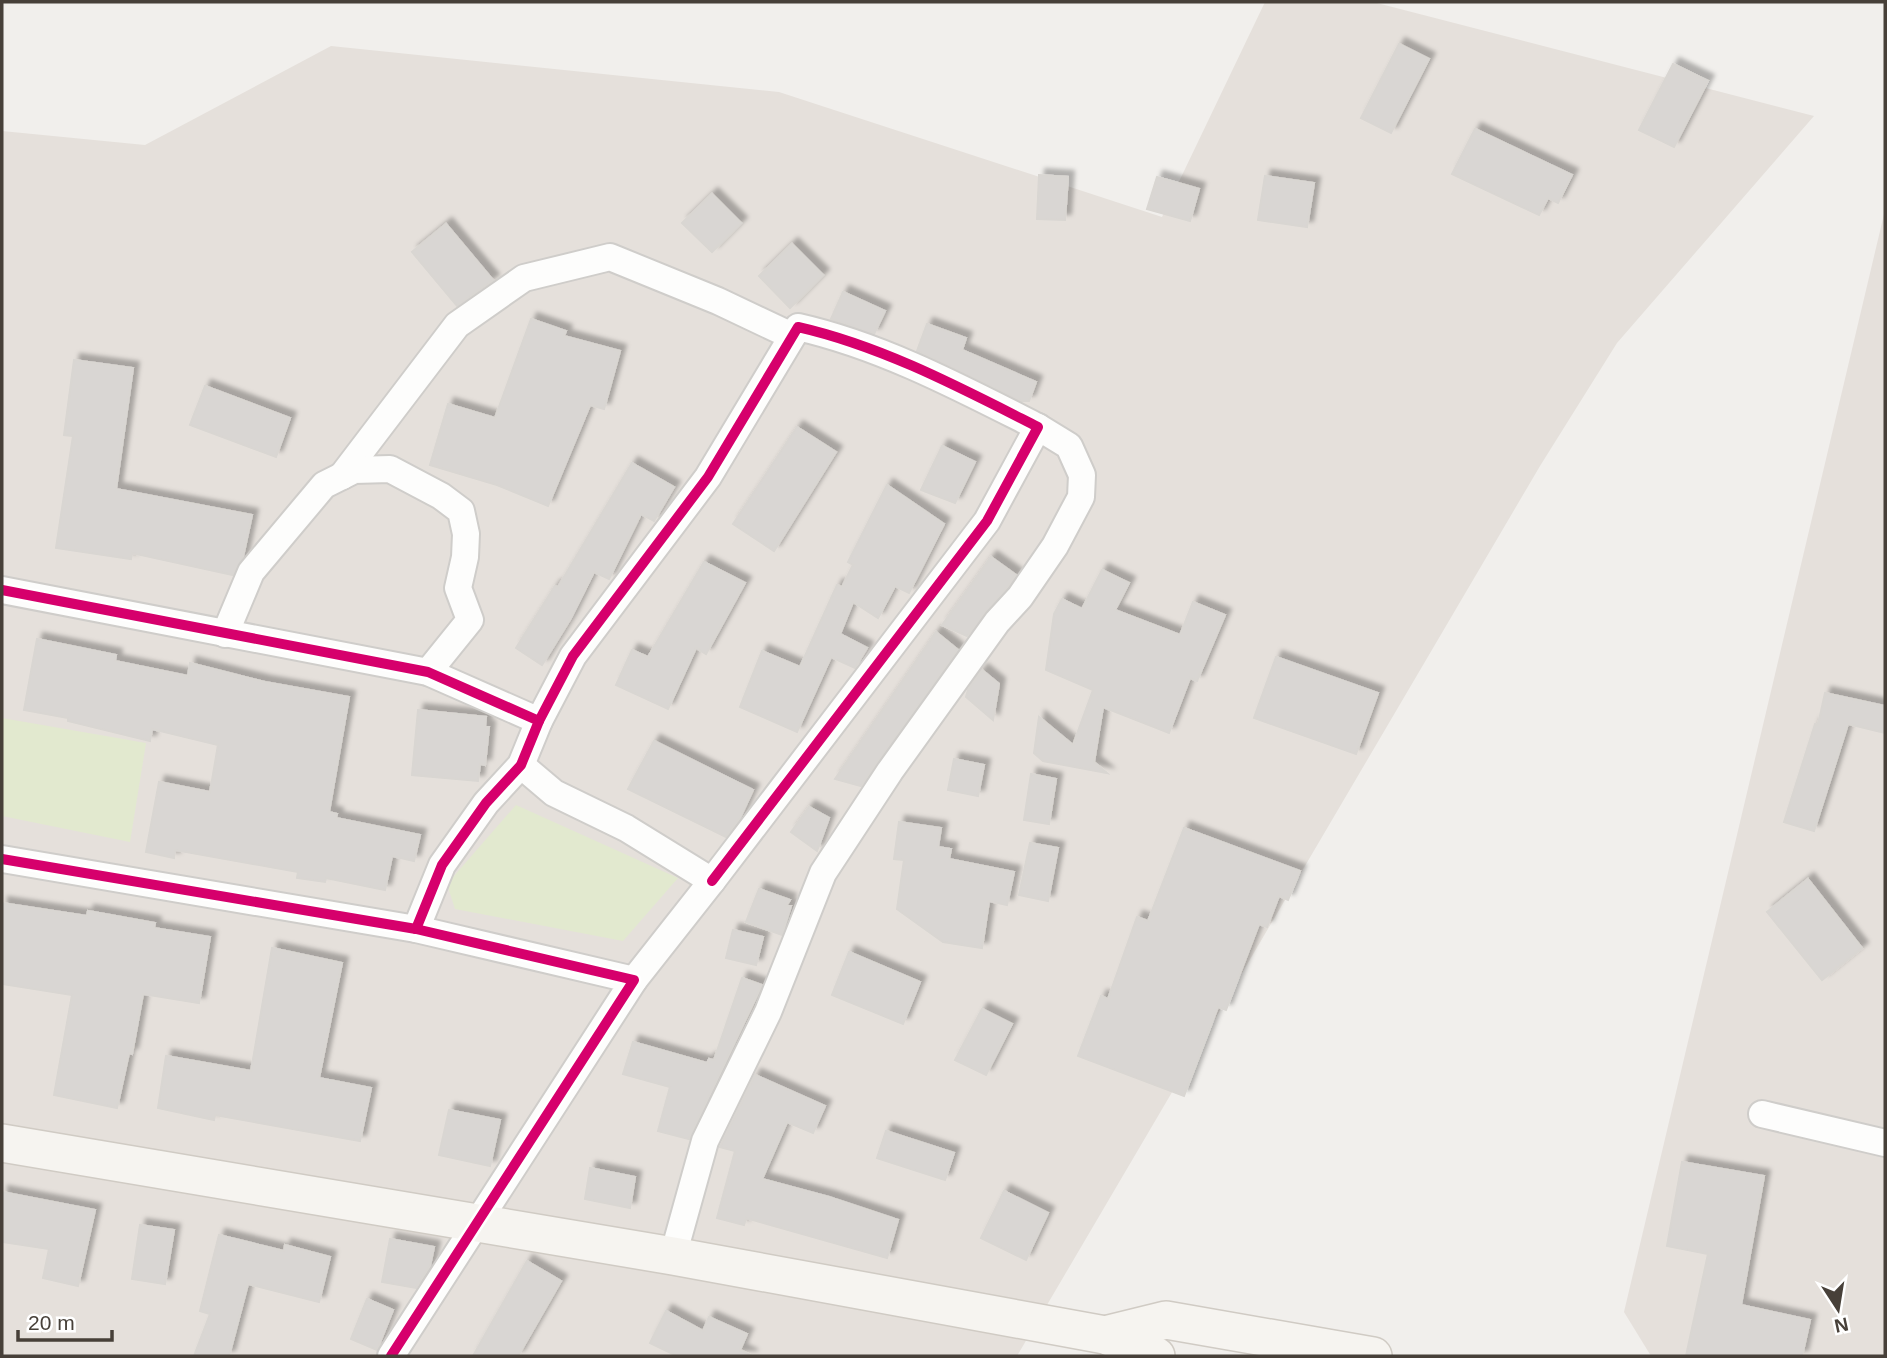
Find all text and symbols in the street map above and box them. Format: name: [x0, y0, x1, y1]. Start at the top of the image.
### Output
north arrow: [1803, 1274, 1873, 1344]
scale bar: [18, 1298, 112, 1342]
text: 20 m: [28, 1311, 75, 1334]
text: N: [1833, 1313, 1850, 1337]

